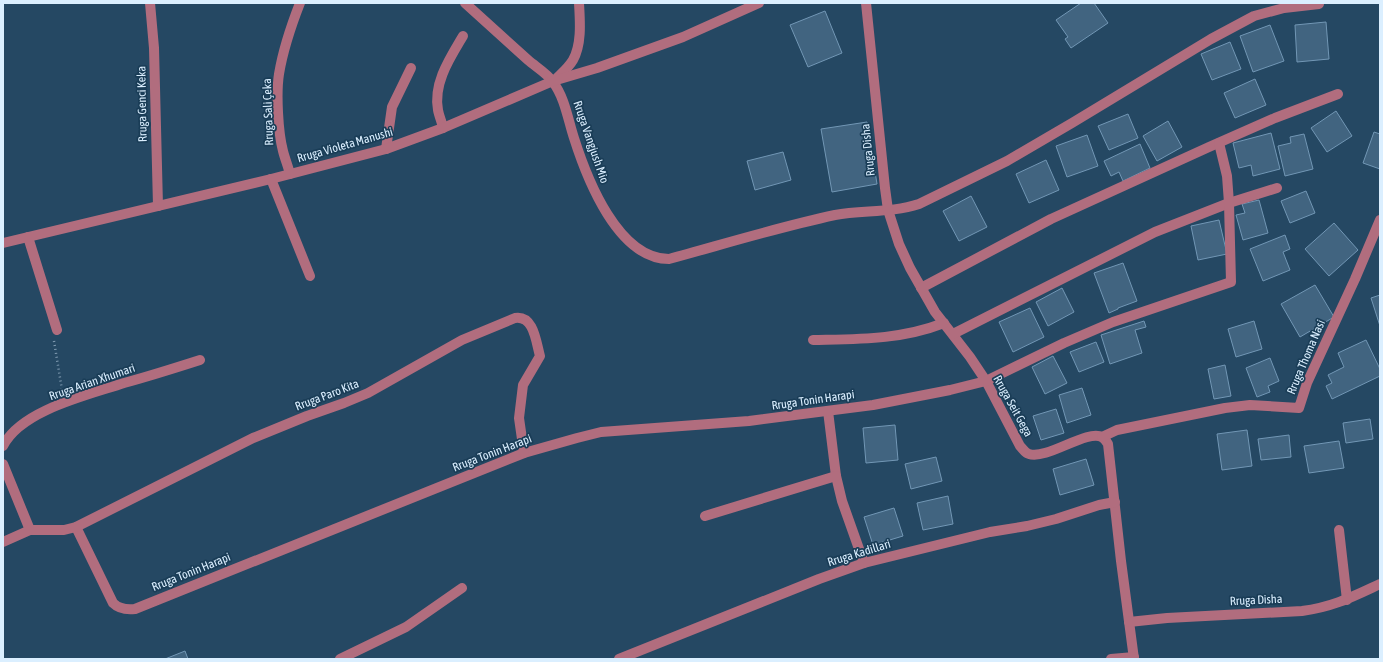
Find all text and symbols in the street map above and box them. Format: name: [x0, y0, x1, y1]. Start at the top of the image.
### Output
street label: Rruga Genci Keka: [134, 66, 150, 142]
street label: Rruga Sali Çeka: [260, 78, 276, 146]
street label: Rruga Vangjush Mio: [570, 99, 612, 185]
street label: Rruga Disha: [858, 123, 878, 177]
street label: Rruga Violeta Manushi: [295, 125, 395, 165]
street label: Rruga Thoma Nasi: [1284, 318, 1328, 396]
street label: Rruga Arian Xhumari: [47, 361, 137, 403]
street label: Rruga Seit Gega: [990, 373, 1036, 439]
street label: Rruga Paro Kita: [293, 376, 361, 414]
street label: Rruga Tonin Harapi: [771, 387, 855, 413]
street label: Rruga Tonin Harapi: [450, 431, 534, 475]
street label: Rruga Kadillari: [826, 537, 892, 569]
street label: Rruga Tonin Harapi: [150, 550, 232, 594]
street label: Rruga Disha: [1229, 592, 1283, 608]

